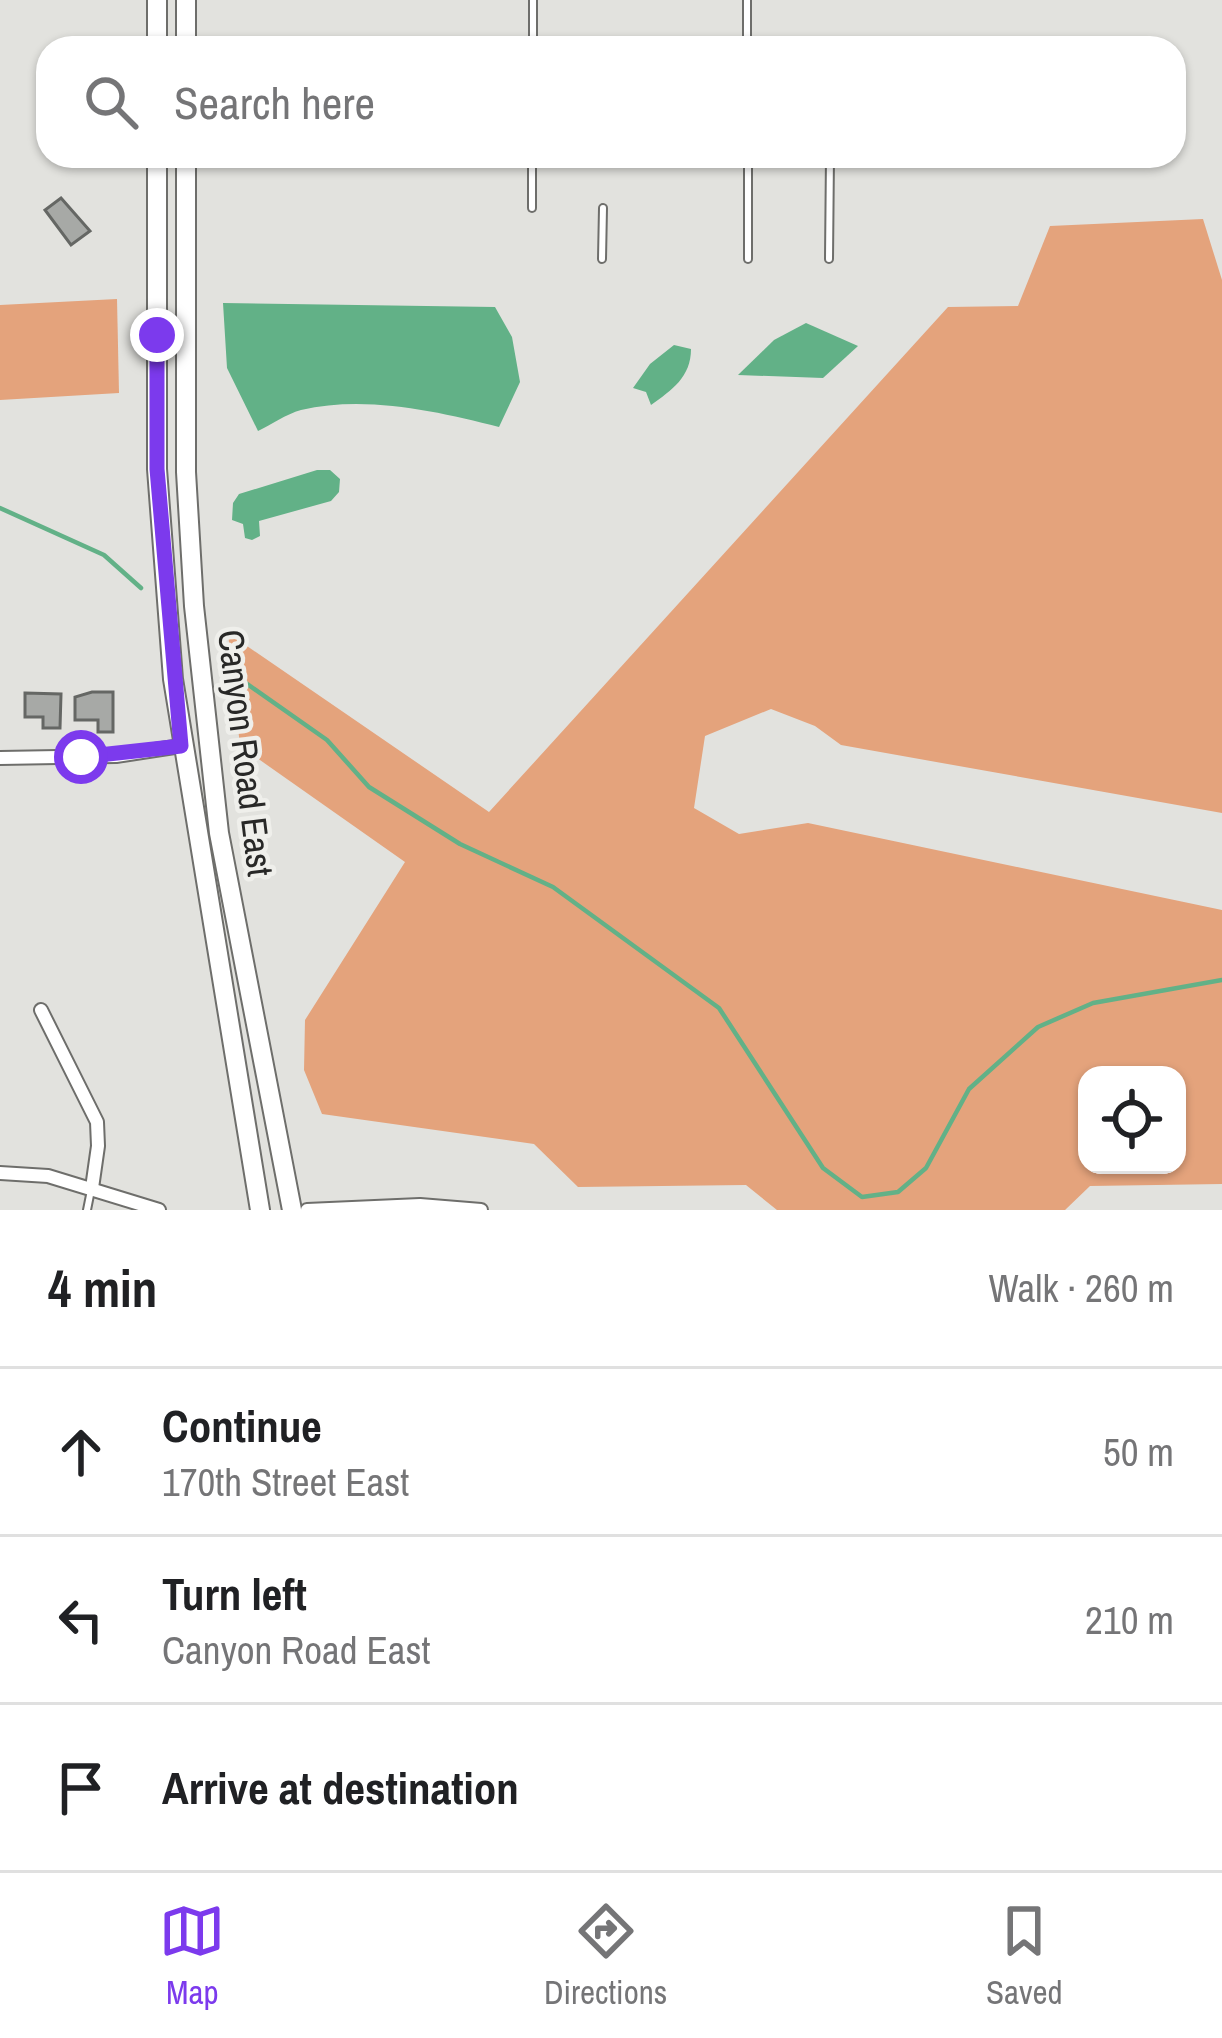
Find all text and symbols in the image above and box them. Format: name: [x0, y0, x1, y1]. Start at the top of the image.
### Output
search box: [36, 36, 1186, 168]
icon: search: [78, 69, 144, 135]
text: Search here: [174, 72, 375, 133]
route end: [130, 308, 184, 362]
street label: Canyon Road East: [207, 627, 285, 879]
route start: [54, 730, 108, 784]
map controls: [1078, 1066, 1186, 1174]
button: locate: [1078, 1066, 1186, 1174]
text: 4 min: [48, 1254, 157, 1323]
text: Walk · 260 m: [989, 1262, 1174, 1314]
text: Continue: [162, 1395, 322, 1456]
icon: ahead: [48, 1419, 114, 1485]
text: 50 m: [1103, 1426, 1174, 1478]
text: 170th Street East: [162, 1456, 409, 1508]
text: Turn left: [162, 1563, 307, 1624]
icon: left: [48, 1587, 114, 1653]
text: 210 m: [1085, 1594, 1174, 1646]
text: Canyon Road East: [162, 1624, 430, 1676]
icon: arrive: [48, 1755, 114, 1821]
text: Arrive at destination: [162, 1757, 519, 1818]
tab: Map: [159, 1898, 225, 2014]
tab: Directions: [544, 1898, 667, 2014]
tab: Saved: [986, 1898, 1063, 2014]

